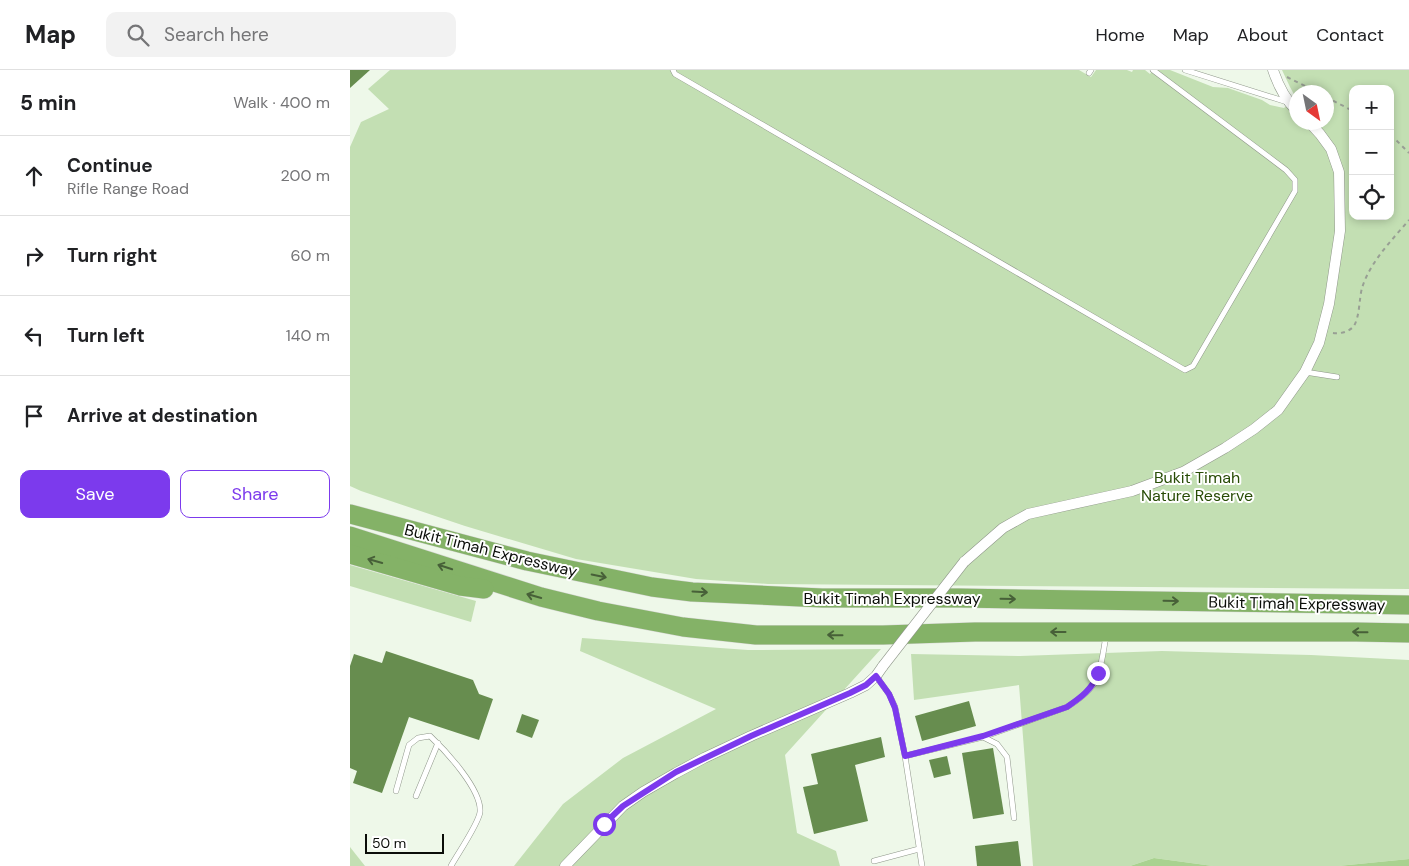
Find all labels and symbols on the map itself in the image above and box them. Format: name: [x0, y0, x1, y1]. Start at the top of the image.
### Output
north arrow: [1289, 85, 1334, 130]
park label: Bukit Timah Nature Reserve: [1141, 467, 1253, 506]
street label: Bukit Timah Expressway: [402, 519, 579, 582]
one-way arrow: [368, 556, 384, 566]
one-way arrow: [437, 562, 453, 571]
one-way arrow: [591, 572, 607, 581]
one-way arrow: [692, 588, 708, 597]
street label: Bukit Timah Expressway: [803, 588, 981, 609]
one-way arrow: [527, 590, 543, 600]
street label: Bukit Timah Expressway: [1208, 591, 1386, 616]
one-way arrow: [1000, 594, 1016, 604]
one-way arrow: [1162, 596, 1178, 606]
one-way arrow: [1050, 627, 1066, 637]
one-way arrow: [1353, 627, 1369, 637]
one-way arrow: [827, 630, 843, 639]
route end: [1087, 662, 1110, 685]
route start: [593, 813, 616, 836]
scale bar: [365, 831, 444, 854]

